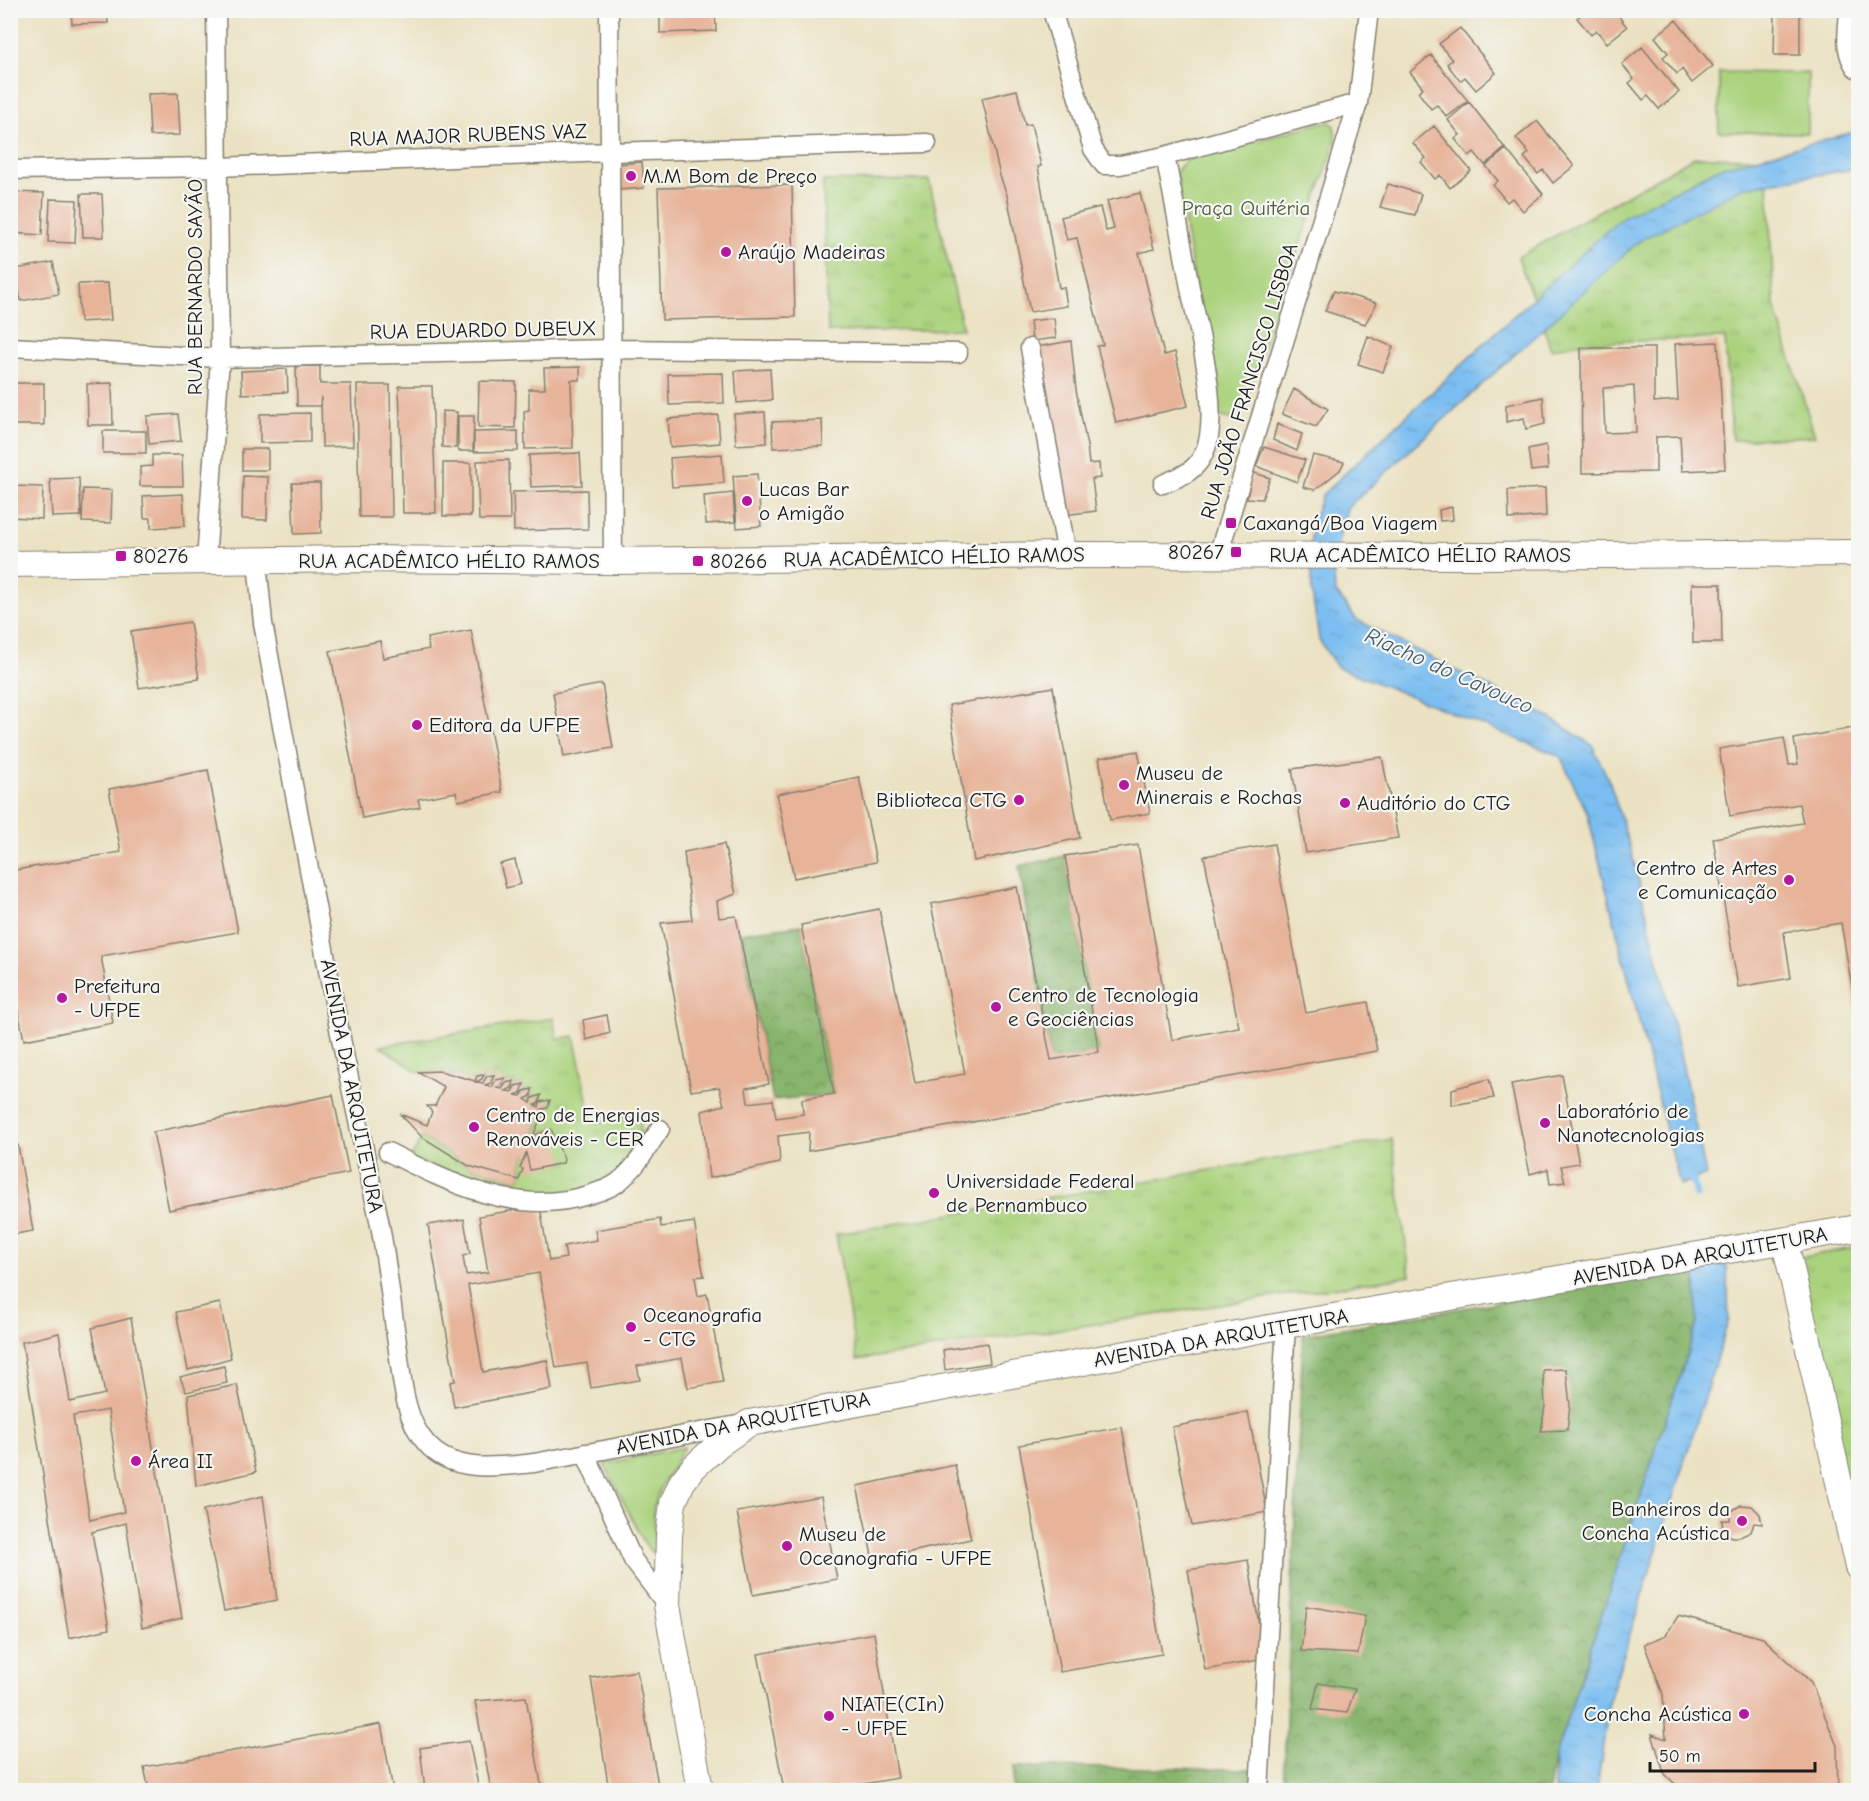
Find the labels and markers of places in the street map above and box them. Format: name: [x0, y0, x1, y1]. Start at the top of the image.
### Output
place label: M.M Bom de Preço: [643, 164, 817, 188]
marker: M.M Bom de Preço: [624, 169, 638, 183]
place label: Araújo Madeiras: [738, 240, 885, 264]
marker: Araújo Madeiras: [719, 245, 733, 259]
place label: Lucas Bar o Amigão: [759, 477, 850, 525]
marker: Lucas Bar o Amigão: [740, 494, 754, 508]
place label: Caxangá/Boa Viagem: [1243, 511, 1438, 535]
marker: Caxangá/Boa Viagem: [1224, 516, 1238, 530]
place label: 80267: [1168, 540, 1224, 564]
place label: 80276: [133, 544, 189, 568]
marker: 80267: [1229, 545, 1243, 559]
marker: 80276: [114, 549, 128, 563]
place label: 80266: [710, 549, 767, 573]
marker: 80266: [691, 554, 705, 568]
place label: Editora da UFPE: [429, 713, 580, 737]
marker: Editora da UFPE: [410, 718, 424, 732]
place label: Museu de Minerais e Rochas: [1136, 761, 1302, 809]
marker: Museu de Minerais e Rochas: [1117, 778, 1131, 792]
place label: Biblioteca CTG: [876, 788, 1007, 812]
place label: Auditório do CTG: [1357, 791, 1511, 815]
marker: Biblioteca CTG: [1012, 793, 1026, 807]
marker: Auditório do CTG: [1338, 796, 1352, 810]
place label: Centro de Artes e Comunicação: [1636, 856, 1777, 904]
marker: Centro de Artes e Comunicação: [1782, 873, 1796, 887]
place label: Prefeitura - UFPE: [74, 974, 161, 1022]
place label: Centro de Tecnologia e Geociências: [1008, 983, 1199, 1031]
marker: Prefeitura - UFPE: [55, 991, 69, 1005]
marker: Centro de Tecnologia e Geociências: [989, 1000, 1003, 1014]
place label: Laboratório de Nanotecnologias: [1557, 1099, 1704, 1147]
place label: Centro de Energias Renováveis - CER: [486, 1103, 660, 1151]
marker: Laboratório de Nanotecnologias: [1538, 1116, 1552, 1130]
marker: Centro de Energias Renováveis - CER: [467, 1120, 481, 1134]
place label: Universidade Federal de Pernambuco: [946, 1169, 1135, 1217]
marker: Universidade Federal de Pernambuco: [927, 1186, 941, 1200]
place label: Oceanografia - CTG: [643, 1303, 762, 1351]
marker: Oceanografia - CTG: [624, 1320, 638, 1334]
place label: Área II: [148, 1449, 213, 1473]
marker: Área II: [129, 1454, 143, 1468]
place label: Banheiros da Concha Acústica: [1582, 1497, 1730, 1545]
marker: Banheiros da Concha Acústica: [1735, 1514, 1749, 1528]
place label: Museu de Oceanografia - UFPE: [799, 1522, 992, 1570]
marker: Museu de Oceanografia - UFPE: [780, 1539, 794, 1553]
place label: NIATE(CIn) - UFPE: [841, 1692, 945, 1740]
place label: Concha Acústica: [1584, 1702, 1732, 1726]
marker: Concha Acústica: [1737, 1707, 1751, 1721]
marker: NIATE(CIn) - UFPE: [822, 1709, 836, 1723]

